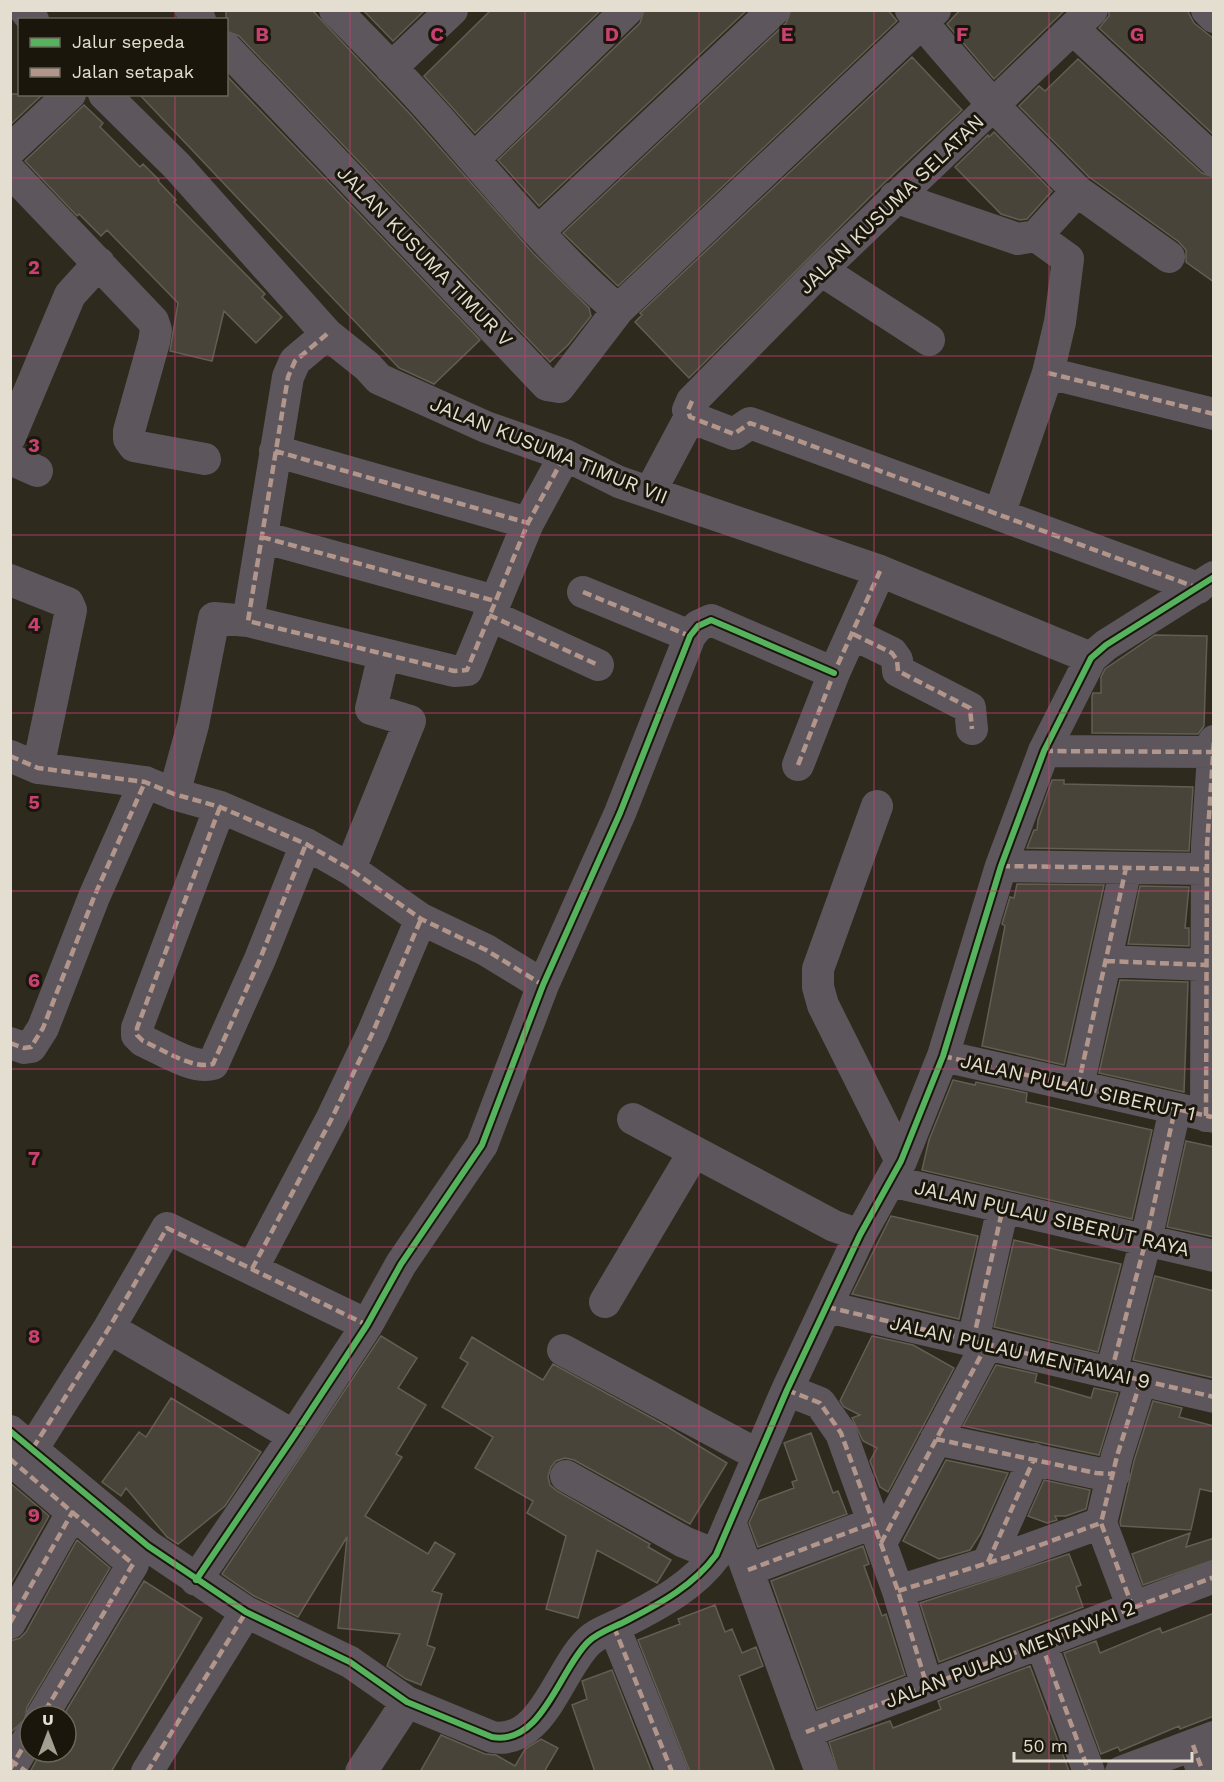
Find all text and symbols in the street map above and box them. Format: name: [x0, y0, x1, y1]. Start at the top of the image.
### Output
legend: [18, 18, 228, 96]
text: B: [255, 22, 269, 46]
text: C: [430, 22, 444, 46]
text: D: [605, 22, 619, 46]
text: E: [781, 22, 793, 46]
text: F: [956, 22, 968, 46]
text: G: [1130, 22, 1144, 46]
text: Jalur sepeda: [72, 31, 185, 52]
text: Jalan setapak: [72, 61, 194, 82]
street label: JALAN KUSUMA SELATAN: [793, 109, 989, 299]
street label: JALAN KUSUMA TIMUR V: [332, 160, 518, 352]
text: 2: [28, 255, 40, 279]
street label: JALAN KUSUMA TIMUR VII: [427, 391, 671, 509]
text: 3: [28, 433, 40, 457]
text: 4: [28, 612, 41, 636]
text: 5: [28, 790, 40, 814]
text: 6: [28, 968, 40, 992]
street label: JALAN PULAU SIBERUT 1: [958, 1048, 1198, 1126]
text: 7: [28, 1146, 40, 1170]
street label: JALAN PULAU SIBERUT RAYA: [912, 1175, 1192, 1261]
street label: JALAN PULAU MENTAWAI 9: [887, 1310, 1153, 1394]
text: 8: [28, 1324, 40, 1348]
text: 9: [28, 1503, 40, 1527]
street label: JALAN PULAU MENTAWAI 2: [882, 1595, 1138, 1713]
north arrow: [18, 1704, 78, 1764]
text: U: [42, 1710, 54, 1729]
scale bar: [1014, 1725, 1192, 1763]
text: 50 m: [1023, 1735, 1068, 1756]

